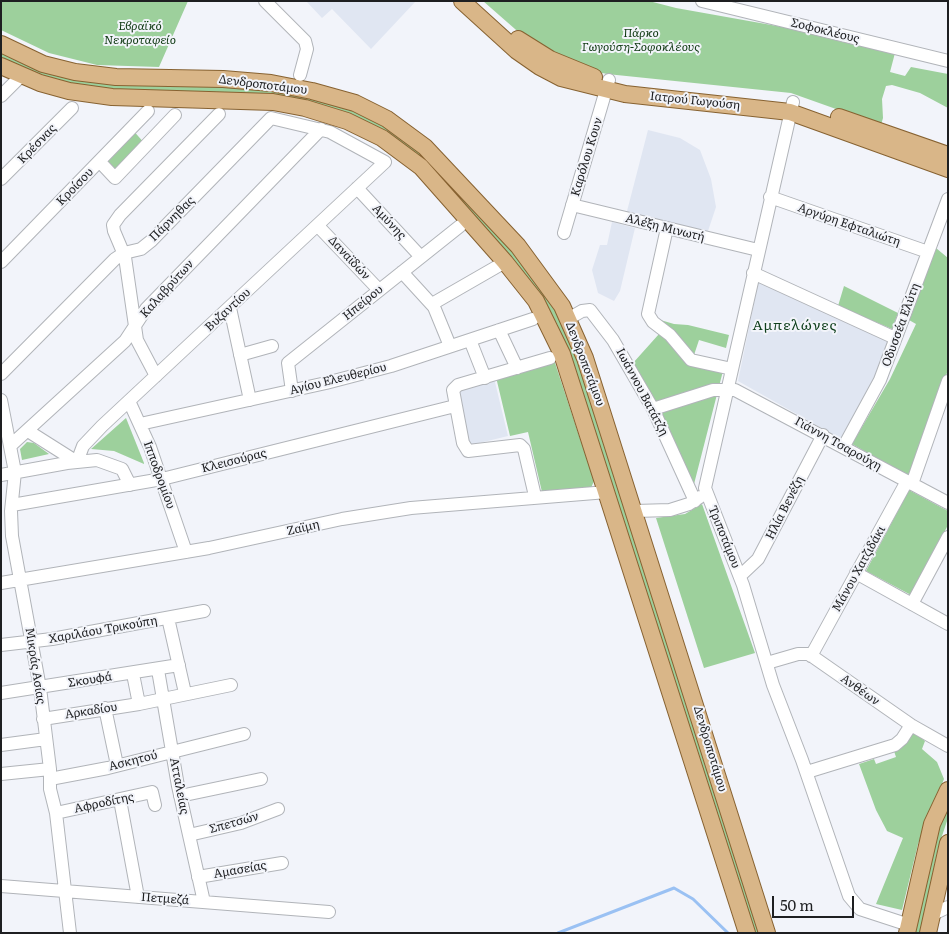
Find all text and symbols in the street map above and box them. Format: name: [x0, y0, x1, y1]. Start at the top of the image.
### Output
street label: Σοφοκλέους: [789, 15, 861, 47]
park label: Εβραϊκό Νεκροταφείο: [104, 19, 176, 47]
park label: Πάρκο Γωγούση-Σοφοκλέους: [582, 26, 700, 54]
street label: Δενδροποτάμου: [218, 72, 308, 98]
street label: Ιατρού Γωγούση: [649, 89, 741, 113]
street label: Καρόλου Κουν: [568, 116, 606, 198]
street label: Κρέσνας: [15, 121, 59, 167]
street label: Κροίσου: [54, 165, 96, 209]
street label: Πάρνηθας: [146, 193, 198, 245]
street label: Αμύνης: [369, 201, 409, 243]
street label: Αργύρη Εφταλιώτη: [796, 201, 902, 249]
street label: Αλέξη Μινωτή: [624, 211, 706, 245]
street label: Δαναϊδών: [325, 233, 373, 283]
street label: Καλαβρύτων: [137, 257, 197, 321]
street label: Οδυσσέα Ελύτη: [879, 281, 923, 369]
street label: Ηπείρου: [340, 282, 386, 324]
street label: Βυζαντίου: [202, 285, 254, 335]
district label: Αμπελώνες: [751, 318, 839, 334]
street label: Δενδροποτάμου: [562, 320, 608, 408]
street label: Ιωάννου Βατάτζη: [613, 346, 671, 438]
street label: Αγίου Ελευθερίου: [288, 360, 388, 398]
street label: Γιάννη Τσαρούχη: [792, 414, 884, 474]
street label: Ιπποδρομίου: [140, 439, 178, 511]
street label: Κλεισούρας: [200, 446, 268, 476]
street label: Ηλία Βενέζη: [763, 474, 807, 542]
street label: Τριποτάμου: [705, 504, 743, 570]
street label: Ζαϊμη: [285, 517, 321, 539]
street label: Μάνου Χατζιδάκι: [829, 523, 889, 615]
street label: Χαριλάου Τρικούπη: [48, 613, 158, 647]
street label: Μικράς Ασίας: [22, 627, 48, 705]
street label: Σκουφά: [67, 669, 113, 691]
street label: Ανθέων: [838, 671, 882, 709]
street label: Αρκαδίου: [64, 700, 118, 722]
street label: Δενδροποτάμου: [690, 704, 730, 794]
street label: Ασκητού: [107, 748, 159, 774]
street label: Ατταλείας: [166, 756, 192, 816]
street label: Αφροδίτης: [73, 790, 135, 816]
street label: Σπετσών: [208, 809, 260, 837]
street label: Αμασείας: [213, 858, 267, 882]
scale bar: [774, 886, 856, 918]
street label: Πετμεζά: [140, 890, 190, 908]
text: 50 m: [780, 893, 814, 916]

